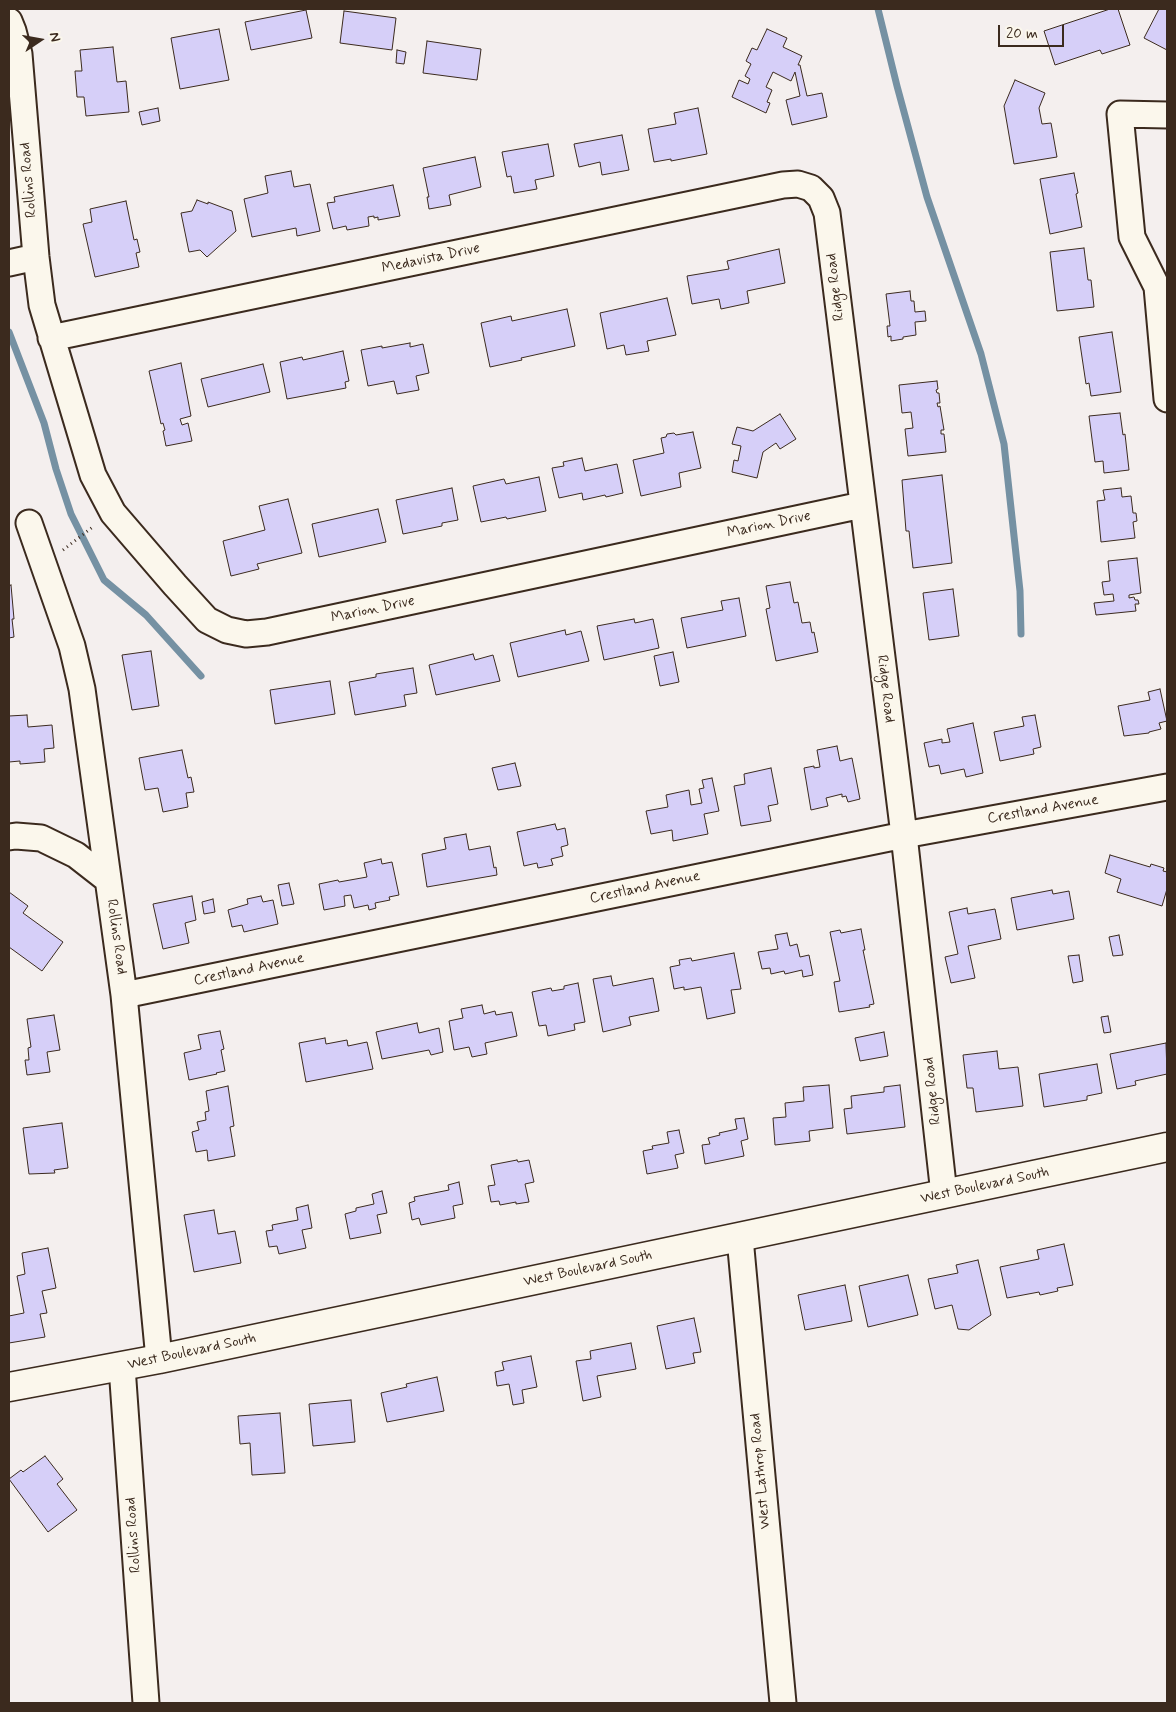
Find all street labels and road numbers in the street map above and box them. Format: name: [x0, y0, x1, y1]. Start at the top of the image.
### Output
street label: Rollins Road: [17, 141, 41, 219]
street label: Medavista Drive: [380, 240, 482, 278]
street label: Ridge Road: [823, 252, 849, 322]
street label: Marion Drive: [725, 507, 813, 543]
street label: Marion Drive: [329, 592, 417, 628]
street label: Ridge Road: [872, 654, 898, 724]
street label: Crestland Avenue: [986, 791, 1100, 829]
street label: Crestland Avenue: [588, 868, 702, 908]
street label: Rollins Road: [102, 898, 130, 976]
street label: Crestland Avenue: [192, 950, 306, 990]
street label: Ridge Road: [920, 1056, 946, 1126]
street label: West Boulevard South: [919, 1164, 1051, 1208]
street label: West Boulevard South: [522, 1247, 654, 1291]
street label: West Boulevard South: [126, 1330, 258, 1374]
street label: West Lathrop Road: [747, 1412, 775, 1530]
street label: Rollins Road: [122, 1497, 146, 1573]

